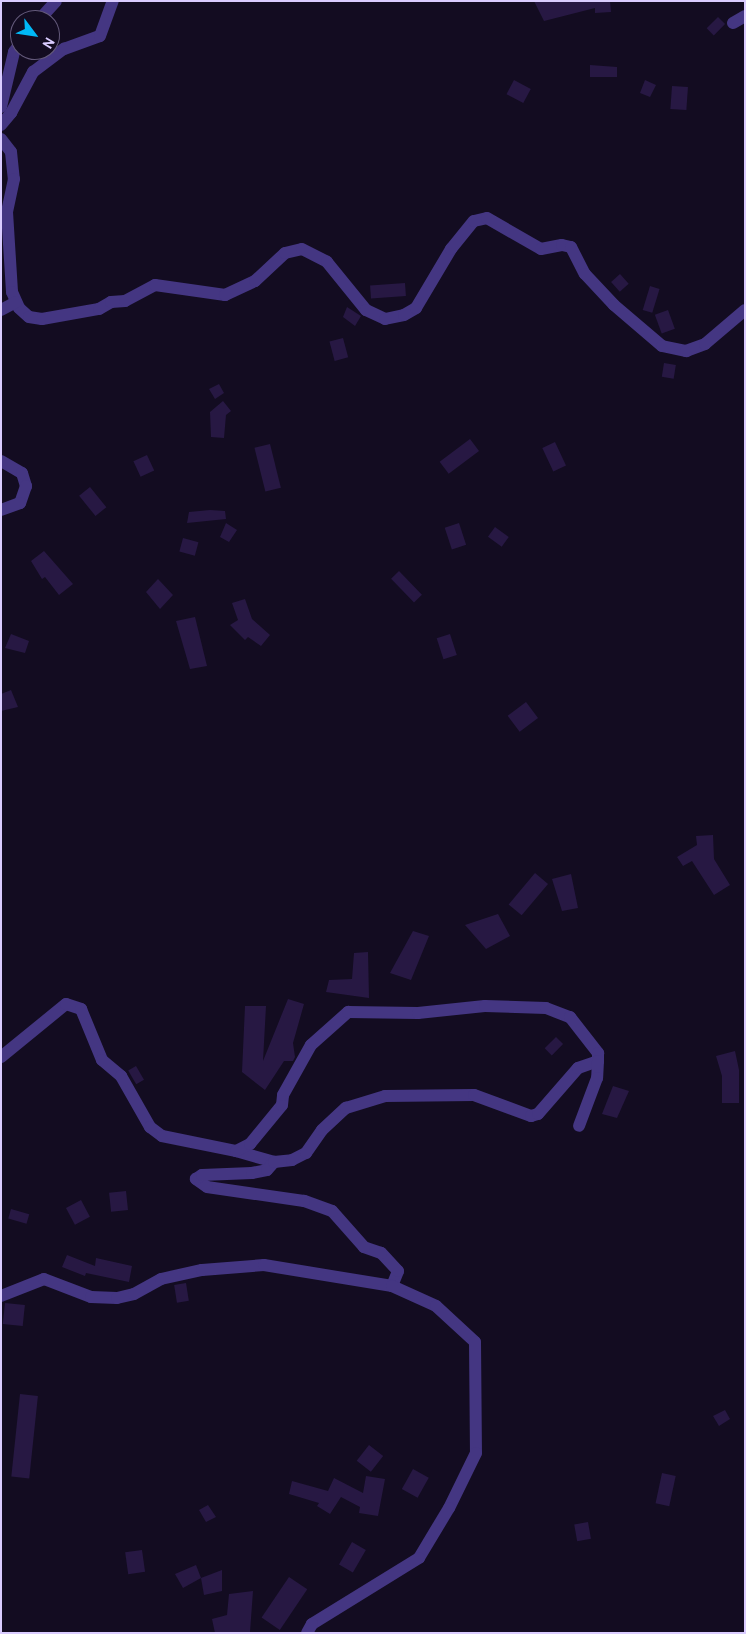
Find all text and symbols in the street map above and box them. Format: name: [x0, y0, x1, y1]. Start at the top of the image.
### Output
north arrow: [10, 10, 60, 60]
text: N: [38, 34, 57, 51]

